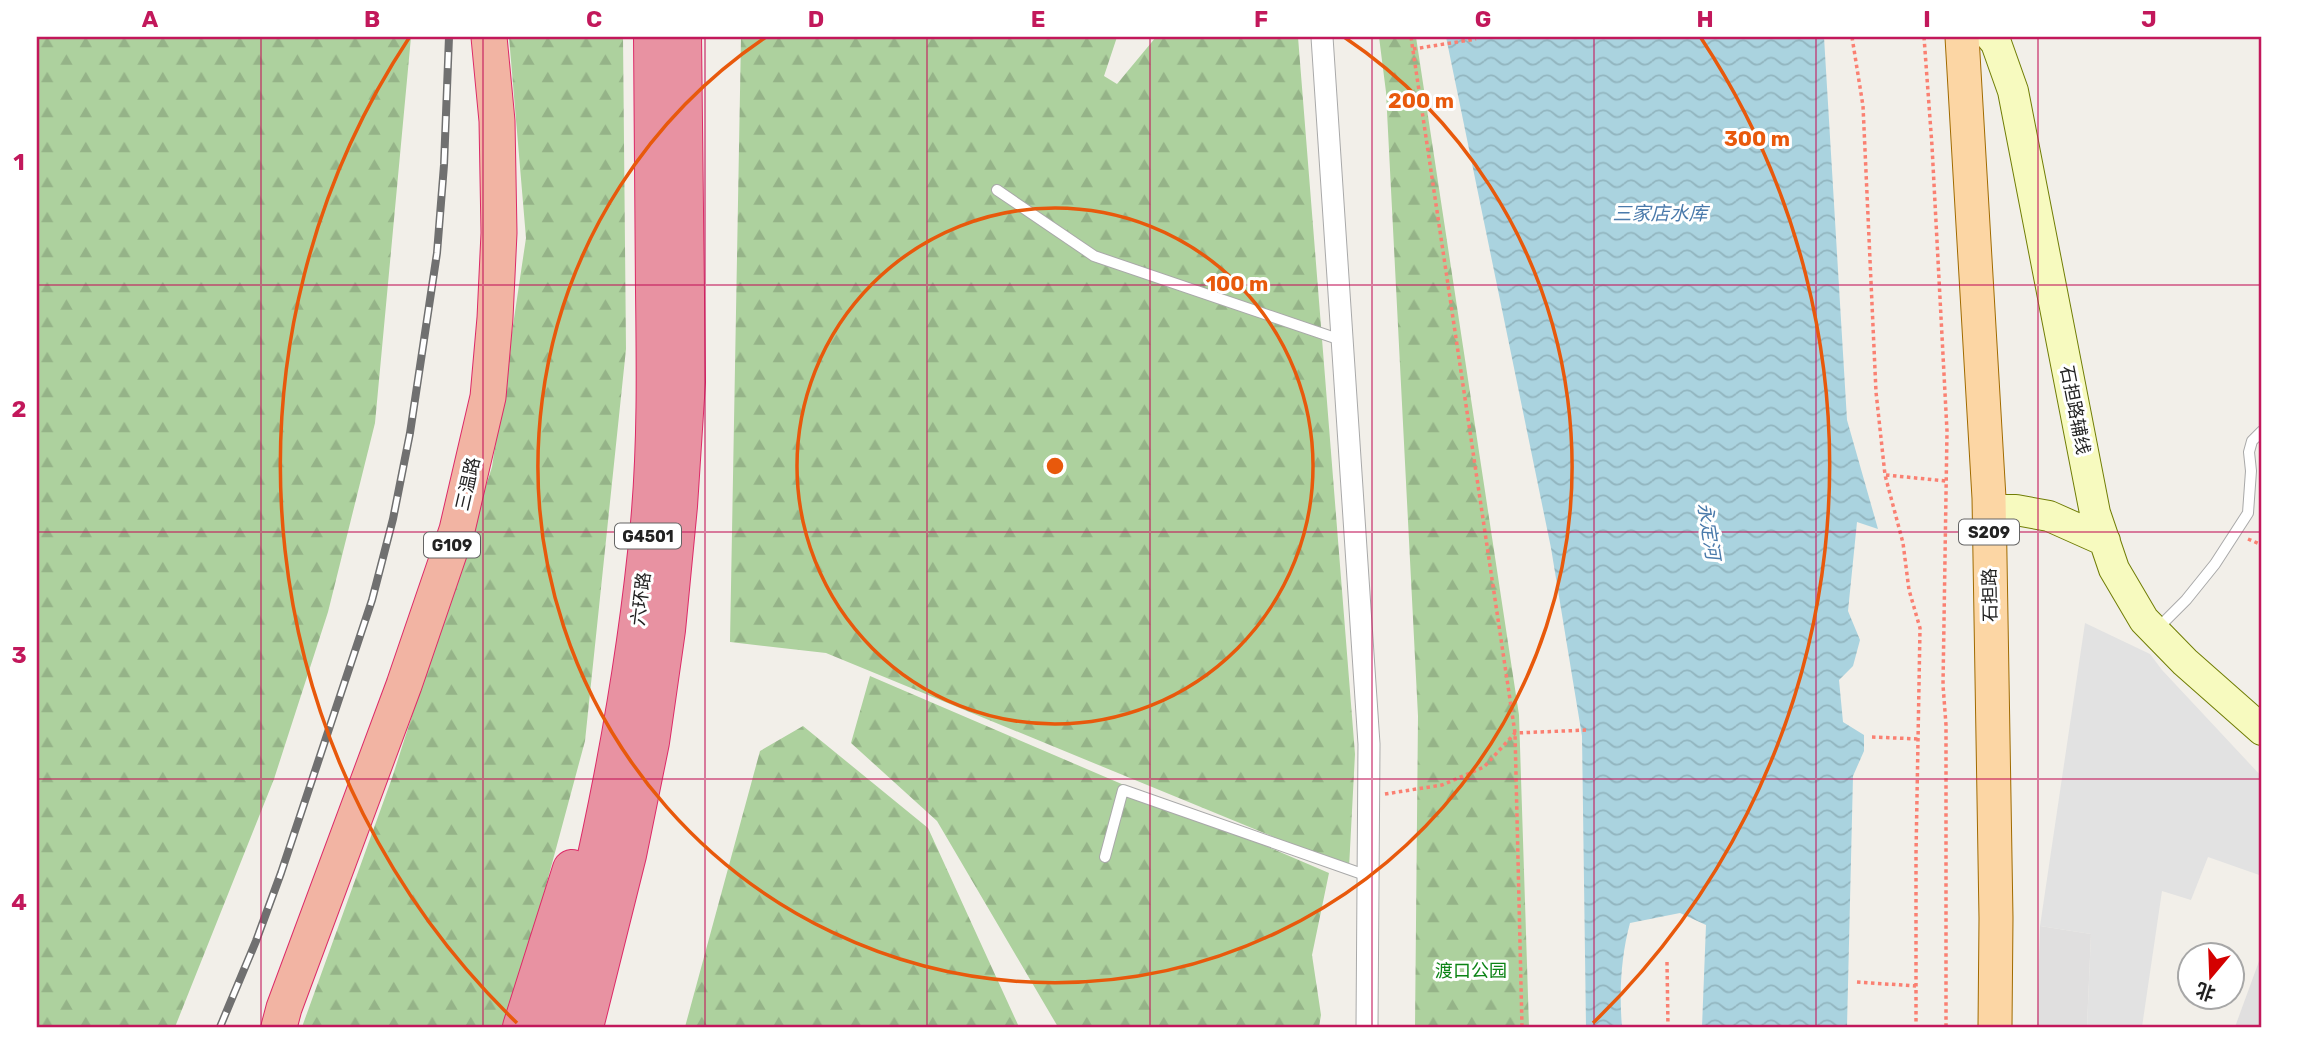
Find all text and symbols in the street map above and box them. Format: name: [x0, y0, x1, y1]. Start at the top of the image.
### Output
text: A: [142, 5, 159, 33]
text: B: [364, 5, 380, 33]
text: C: [586, 5, 602, 33]
text: D: [808, 5, 824, 33]
text: E: [1031, 5, 1045, 33]
text: F: [1254, 5, 1268, 33]
text: G: [1475, 5, 1491, 33]
text: H: [1696, 5, 1714, 33]
text: I: [1923, 5, 1931, 33]
text: J: [2141, 5, 2157, 33]
text: 200 m: [1388, 88, 1454, 113]
text: 300 m: [1724, 126, 1790, 151]
text: 1: [13, 148, 25, 176]
water label: 三家店水库: [1612, 202, 1710, 225]
text: 100 m: [1206, 271, 1268, 296]
street label: 石担路辅线: [2056, 364, 2094, 456]
text: 2: [12, 395, 26, 423]
centre of rings: [1043, 454, 1067, 478]
street label: 三温路: [451, 455, 485, 513]
water label: 永定河: [1693, 501, 1725, 565]
road number: S209: [1959, 520, 2019, 544]
road number: G4501: [615, 524, 681, 548]
road number: G109: [424, 532, 480, 558]
street label: 石担路: [1979, 568, 2001, 622]
street label: 六环路: [627, 571, 655, 627]
text: 3: [11, 641, 27, 669]
text: 4: [11, 888, 27, 916]
north arrow: [2176, 942, 2246, 1012]
park label: 渡口公园: [1435, 960, 1507, 982]
text: 北: [2193, 978, 2218, 1006]

